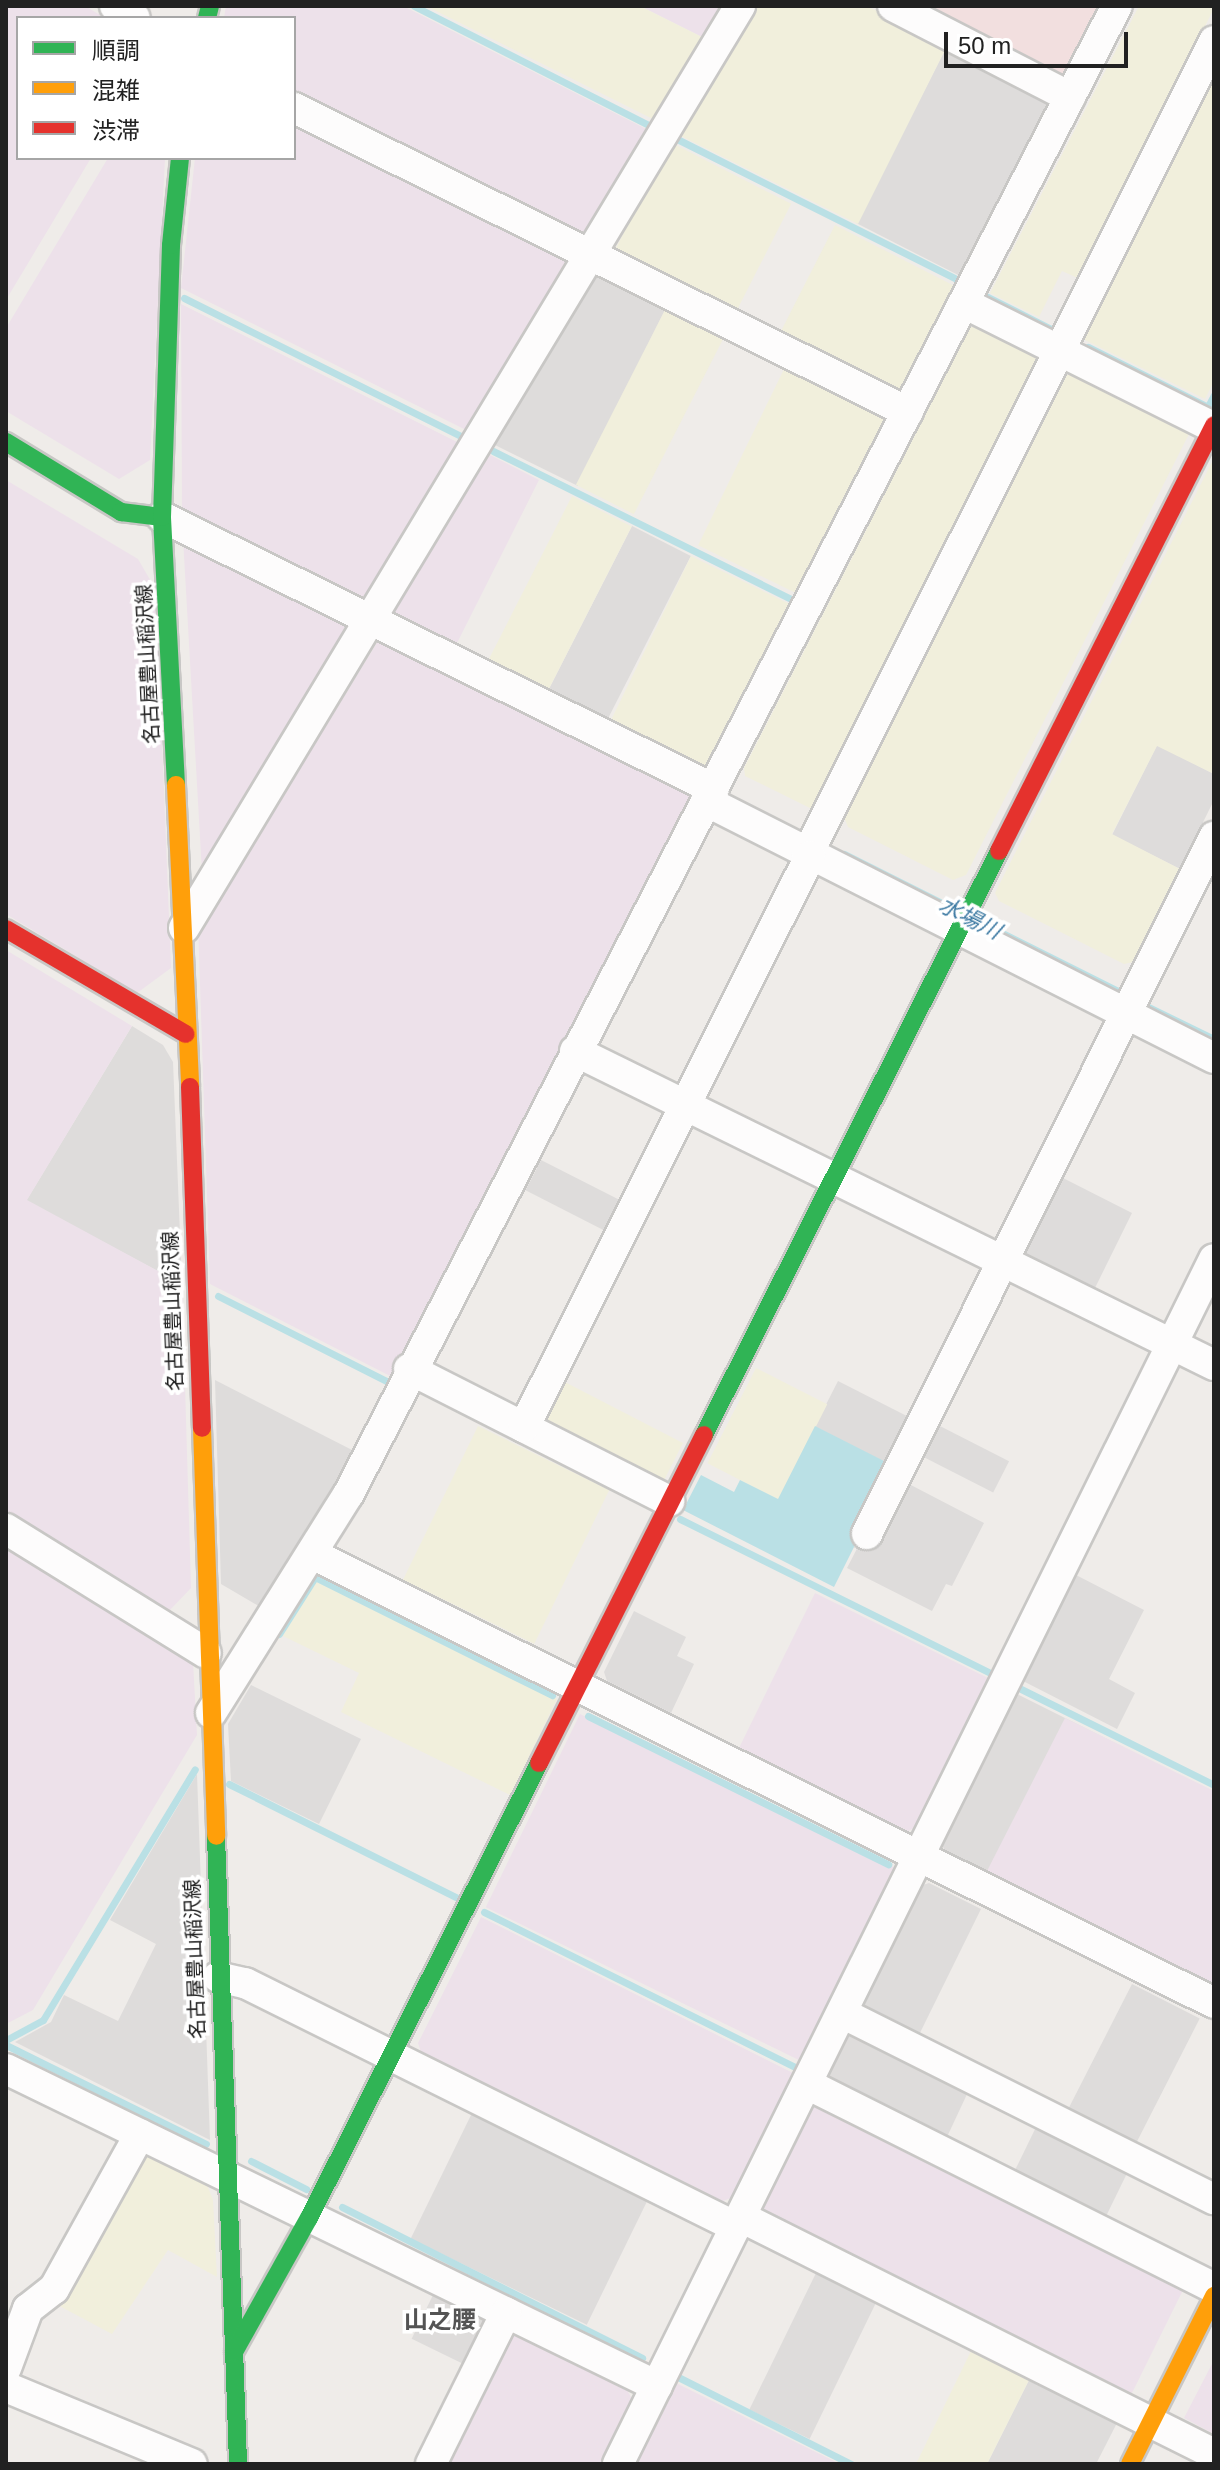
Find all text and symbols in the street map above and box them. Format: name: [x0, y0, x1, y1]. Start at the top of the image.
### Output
legend: [16, 16, 296, 160]
scale bar: [948, 16, 1132, 66]
text: 50 m: [958, 32, 1011, 59]
text: 順調: [92, 37, 140, 64]
text: 混雑: [92, 77, 140, 104]
text: 渋滞: [92, 117, 140, 144]
street label: 名古屋豊山稲沢線: [132, 583, 164, 745]
water label: 水場川: [935, 891, 1005, 945]
street label: 名古屋豊山稲沢線: [158, 1231, 188, 1391]
street label: 名古屋豊山稲沢線: [180, 1879, 210, 2039]
district label: 山之腰: [404, 2306, 476, 2334]

